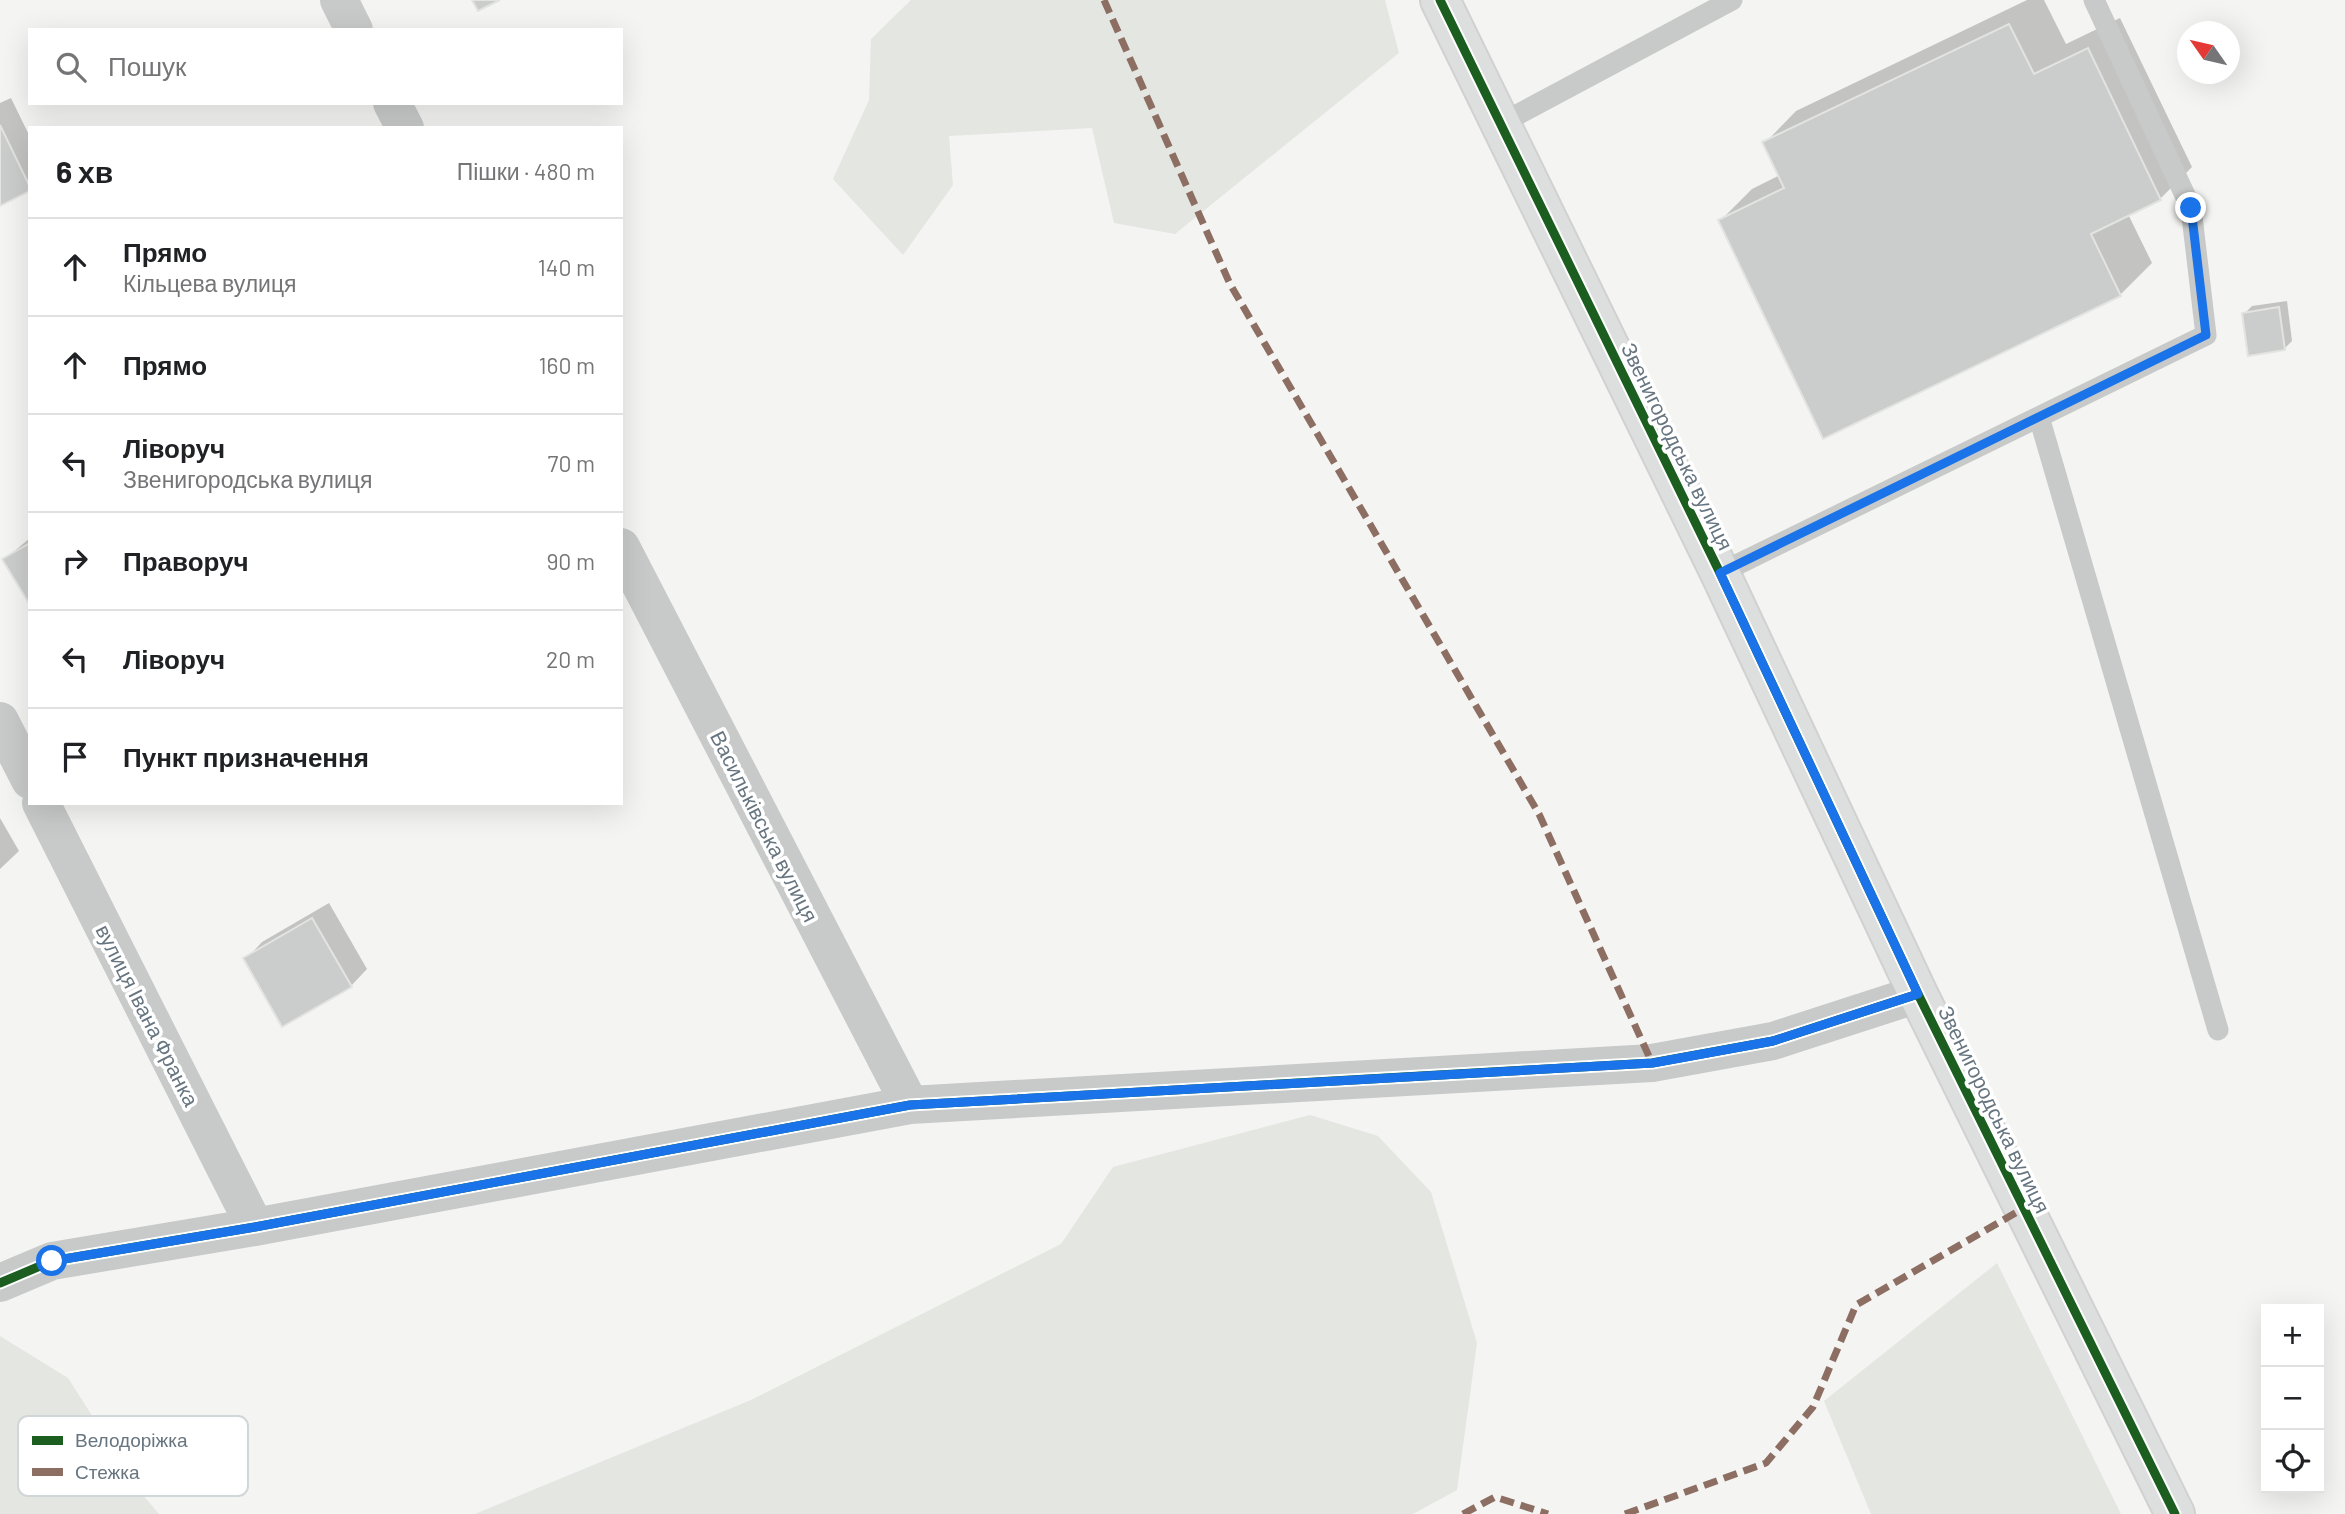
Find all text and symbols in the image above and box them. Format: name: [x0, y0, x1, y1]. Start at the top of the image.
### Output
north arrow: [2177, 21, 2240, 84]
search box: [28, 28, 623, 105]
icon: search: [52, 48, 90, 86]
text: Пошук: [108, 50, 186, 81]
text: 6 хв: [56, 153, 113, 189]
text: Пішки · 480 m: [457, 157, 595, 185]
route end: [2175, 192, 2206, 223]
text: Прямо: [123, 236, 207, 267]
icon: ahead: [56, 248, 94, 286]
text: 140 m: [538, 253, 595, 281]
text: Кільцева вулиця: [123, 269, 297, 297]
street label: Звенигородська вулиця: [1617, 338, 1739, 554]
icon: ahead: [56, 346, 94, 384]
text: Прямо: [123, 349, 207, 380]
text: 160 m: [538, 351, 595, 379]
text: Ліворуч: [123, 432, 225, 463]
icon: left: [56, 444, 94, 482]
text: 70 m: [548, 449, 595, 477]
text: Звенигородська вулиця: [123, 465, 372, 493]
icon: right: [56, 542, 94, 580]
text: Праворуч: [123, 545, 249, 576]
text: 90 m: [546, 547, 595, 575]
icon: left: [56, 640, 94, 678]
text: Ліворуч: [123, 643, 225, 674]
text: 20 m: [546, 645, 595, 673]
street label: Васильківська вулиця: [706, 726, 824, 926]
icon: arrive: [56, 738, 94, 776]
text: Пункт призначення: [123, 741, 369, 772]
street label: вулиця Івана Франка: [91, 920, 205, 1110]
street label: Звенигородська вулиця: [1934, 1001, 2056, 1217]
route start: [36, 1245, 67, 1276]
map controls: [2261, 1304, 2324, 1493]
button: +: [2261, 1304, 2324, 1367]
button: −: [2261, 1367, 2324, 1430]
legend: [18, 1416, 248, 1496]
text: Велодоріжка: [75, 1428, 188, 1451]
button: locate: [2261, 1430, 2324, 1493]
text: Стежка: [75, 1460, 140, 1483]

